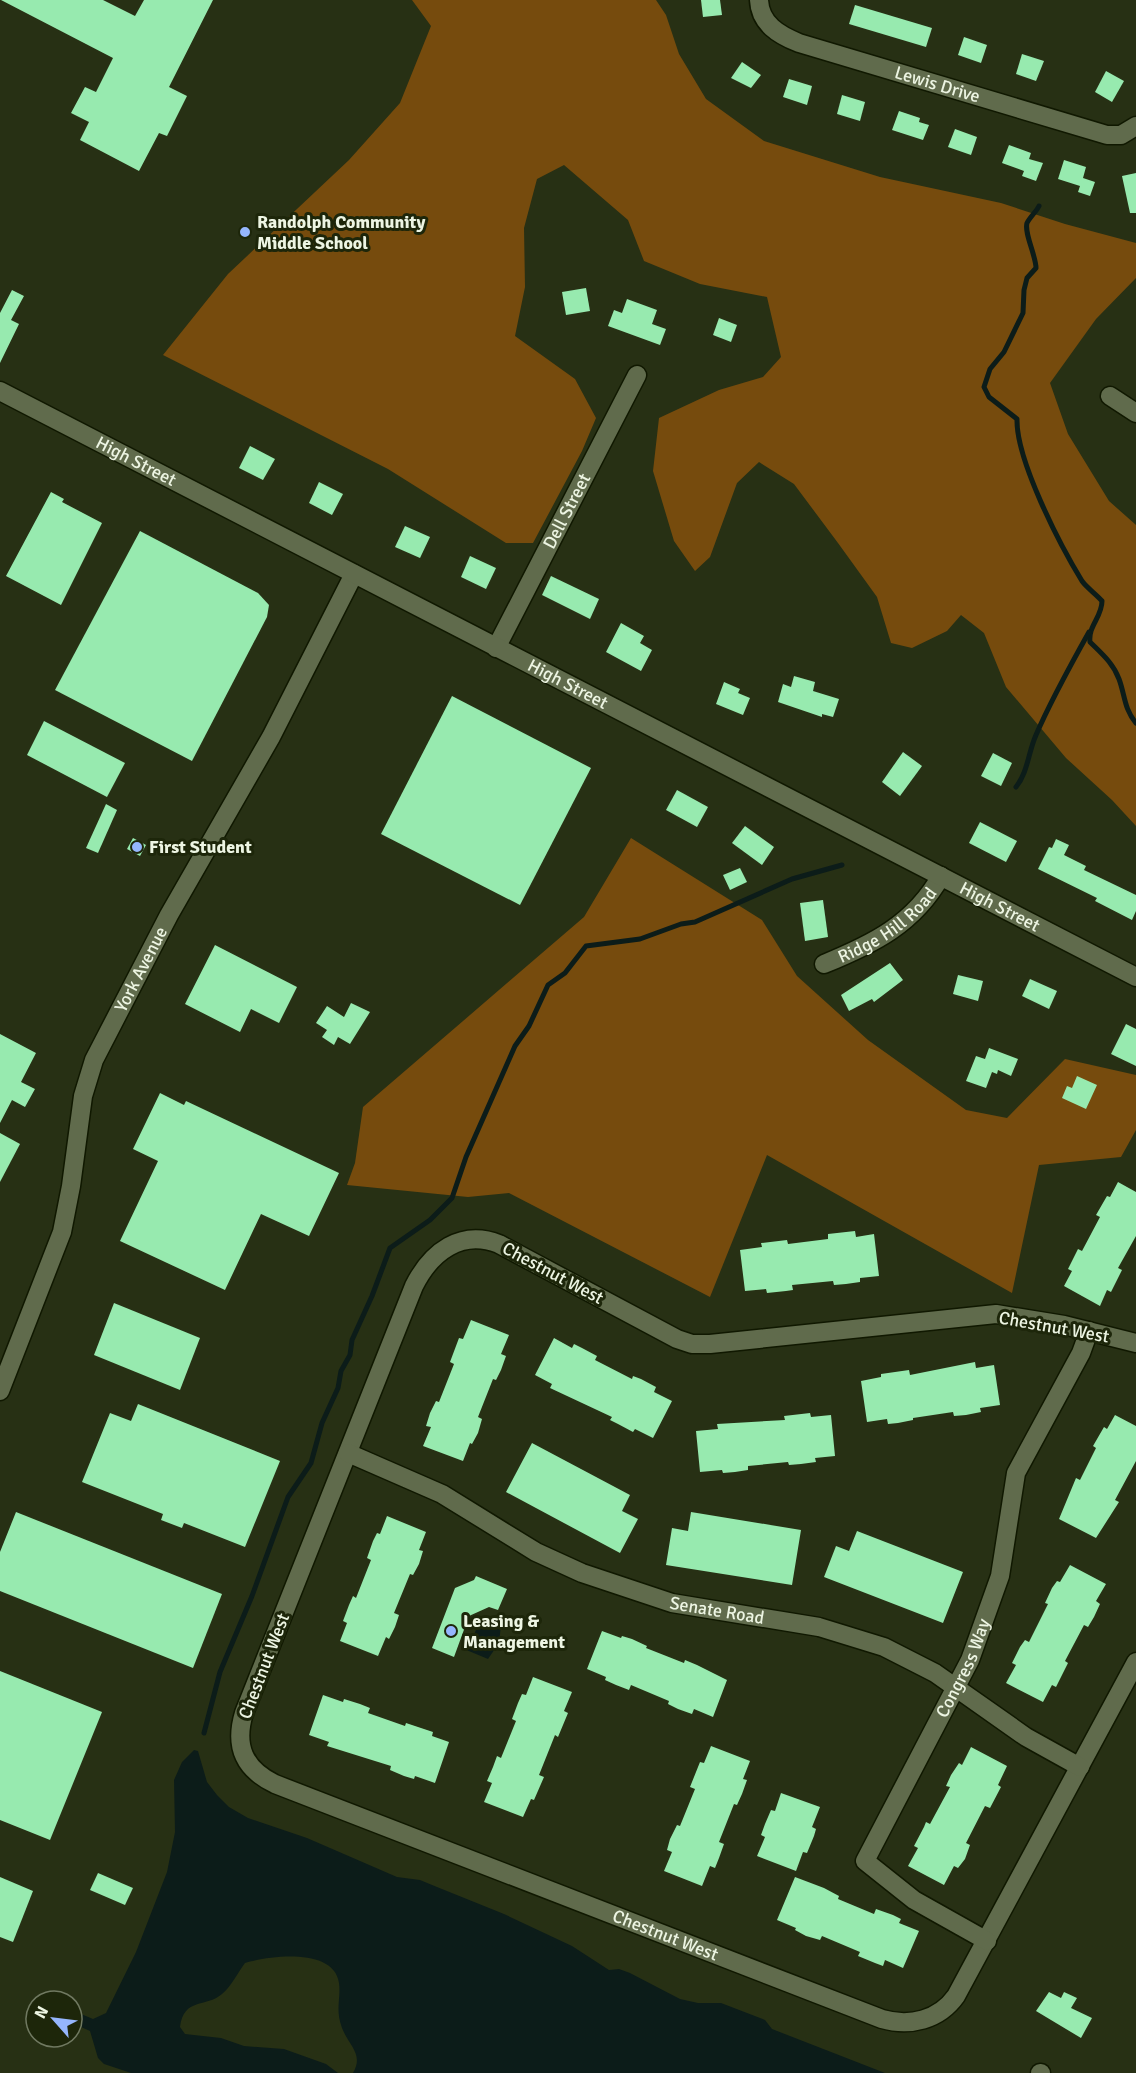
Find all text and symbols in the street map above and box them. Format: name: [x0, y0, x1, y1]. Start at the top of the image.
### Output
street label: Lewis Drive: [892, 61, 983, 107]
place label: Randolph Community Middle School: [257, 211, 425, 254]
marker: Randolph Community Middle School: [238, 225, 252, 239]
street label: High Street: [92, 431, 180, 491]
street label: Dell Street: [538, 470, 595, 553]
street label: High Street: [524, 654, 612, 714]
place label: First Student: [149, 836, 252, 858]
marker: First Student: [130, 840, 144, 854]
street label: High Street: [956, 877, 1044, 937]
street label: Ridge Hill Road: [835, 883, 942, 968]
street label: York Avenue: [110, 923, 172, 1016]
street label: Chestnut West: [499, 1237, 607, 1309]
street label: Chestnut West: [997, 1306, 1111, 1348]
street label: Senate Road: [668, 1592, 766, 1629]
street label: Chestnut West: [234, 1610, 294, 1722]
place label: Leasing & Management: [463, 1610, 565, 1653]
street label: Congress Way: [931, 1615, 995, 1721]
marker: Leasing & Management: [444, 1624, 458, 1638]
street label: Chestnut West: [609, 1905, 721, 1966]
north arrow: [24, 1989, 84, 2049]
text: N: [30, 2003, 53, 2022]

